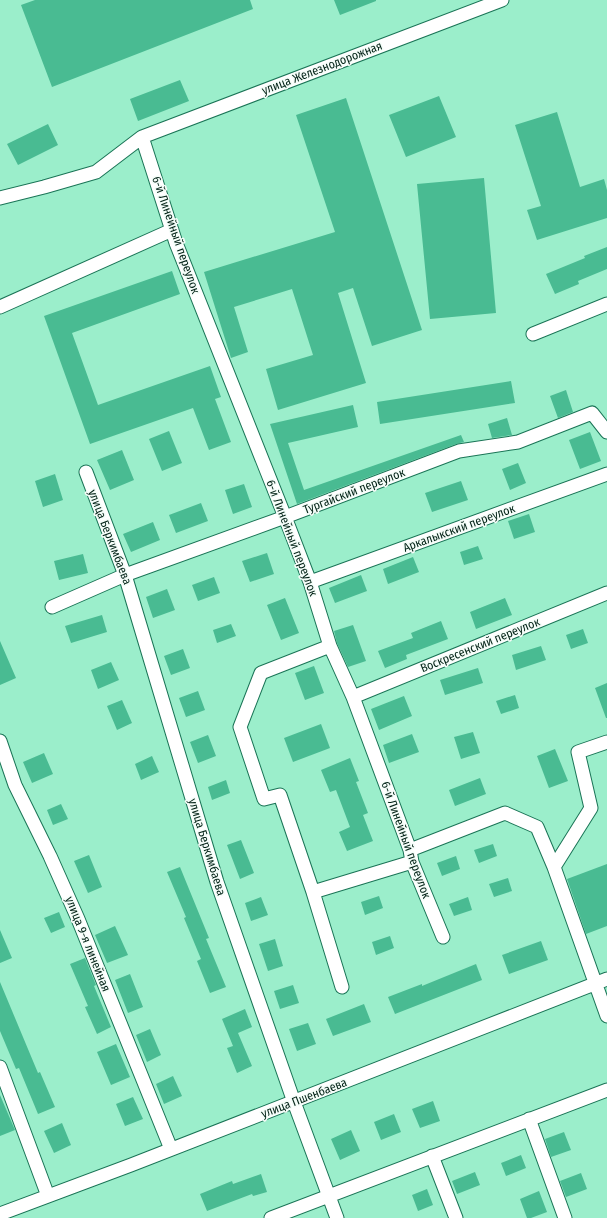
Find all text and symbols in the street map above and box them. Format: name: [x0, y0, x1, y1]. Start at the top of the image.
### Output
street label: улица Железнодорожная: [260, 39, 384, 97]
street label: 6-й Линейный переулок: [149, 174, 203, 296]
street label: Тургайский переулок: [301, 465, 407, 517]
street label: 6-й Линейный переулок: [263, 478, 321, 598]
street label: улица Беркимбаева: [85, 488, 135, 587]
street label: Аркалыкский переулок: [401, 501, 517, 555]
street label: Воскресенский переулок: [418, 614, 542, 675]
street label: 6-й Линейный переулок: [378, 780, 434, 901]
street label: улица Беркимбаева: [186, 797, 228, 897]
street label: улица 9-я линейная: [63, 894, 113, 994]
street label: улица Пшенбаева: [259, 1075, 349, 1121]

